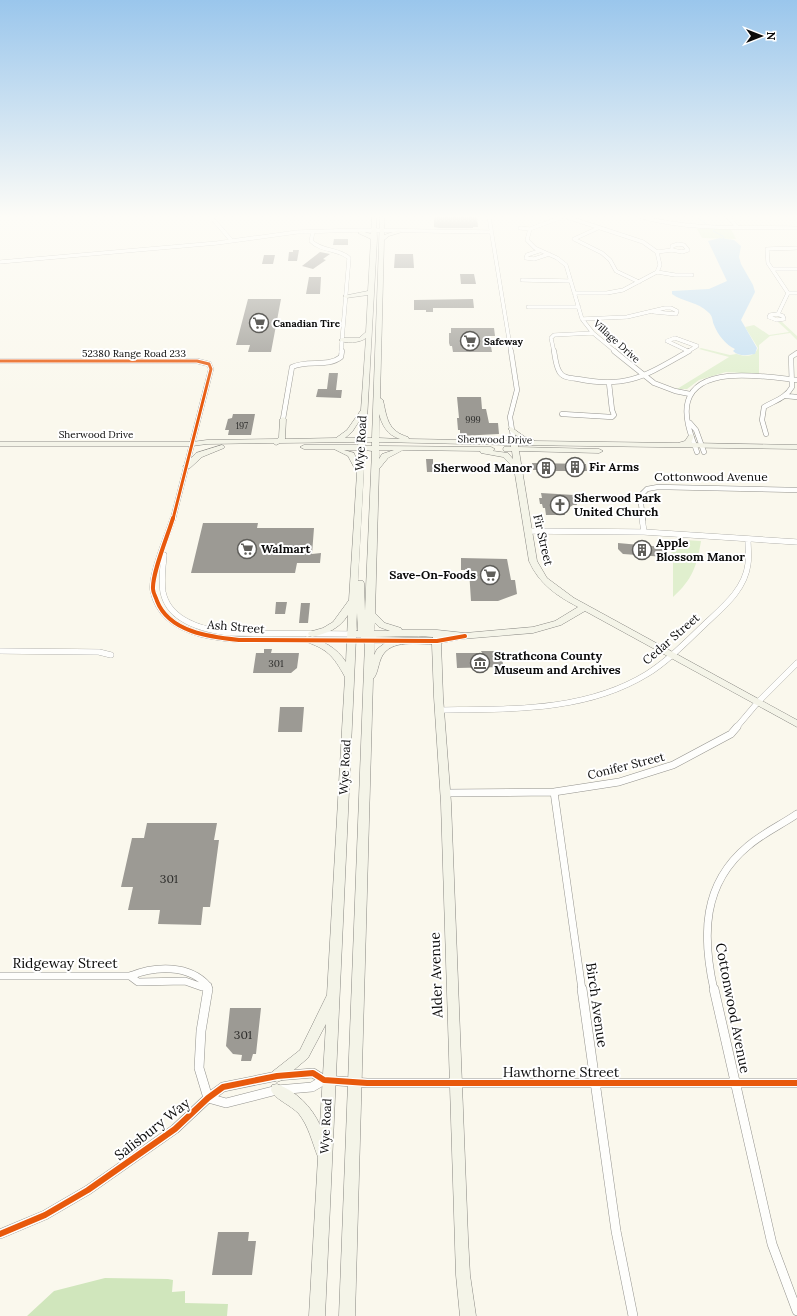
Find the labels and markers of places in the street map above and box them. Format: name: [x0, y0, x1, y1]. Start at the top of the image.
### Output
supermarket icon: Canadian Tire: [248, 312, 270, 334]
place label: Canadian Tire: [273, 317, 341, 330]
supermarket icon: Safeway: [459, 330, 481, 352]
place label: Safeway: [484, 335, 523, 348]
building icon: Fir Arms: [564, 456, 586, 478]
building icon: Sherwood Manor: [535, 457, 557, 479]
place label: Fir Arms: [589, 459, 639, 474]
place label: Sherwood Manor: [434, 460, 532, 475]
place label: Sherwood Park United Church: [574, 490, 661, 519]
church icon: Sherwood Park United Church: [549, 494, 571, 516]
place label: Apple Blossom Manor: [656, 535, 745, 564]
supermarket icon: Walmart: [236, 538, 258, 560]
building icon: Apple Blossom Manor: [631, 539, 653, 561]
place label: Walmart: [261, 541, 311, 556]
supermarket icon: Save-On-Foods: [479, 564, 501, 586]
place label: Save-On-Foods: [389, 567, 476, 582]
place label: Strathcona County Museum and Archives: [494, 648, 621, 677]
museum icon: Strathcona County Museum and Archives: [469, 652, 491, 674]

